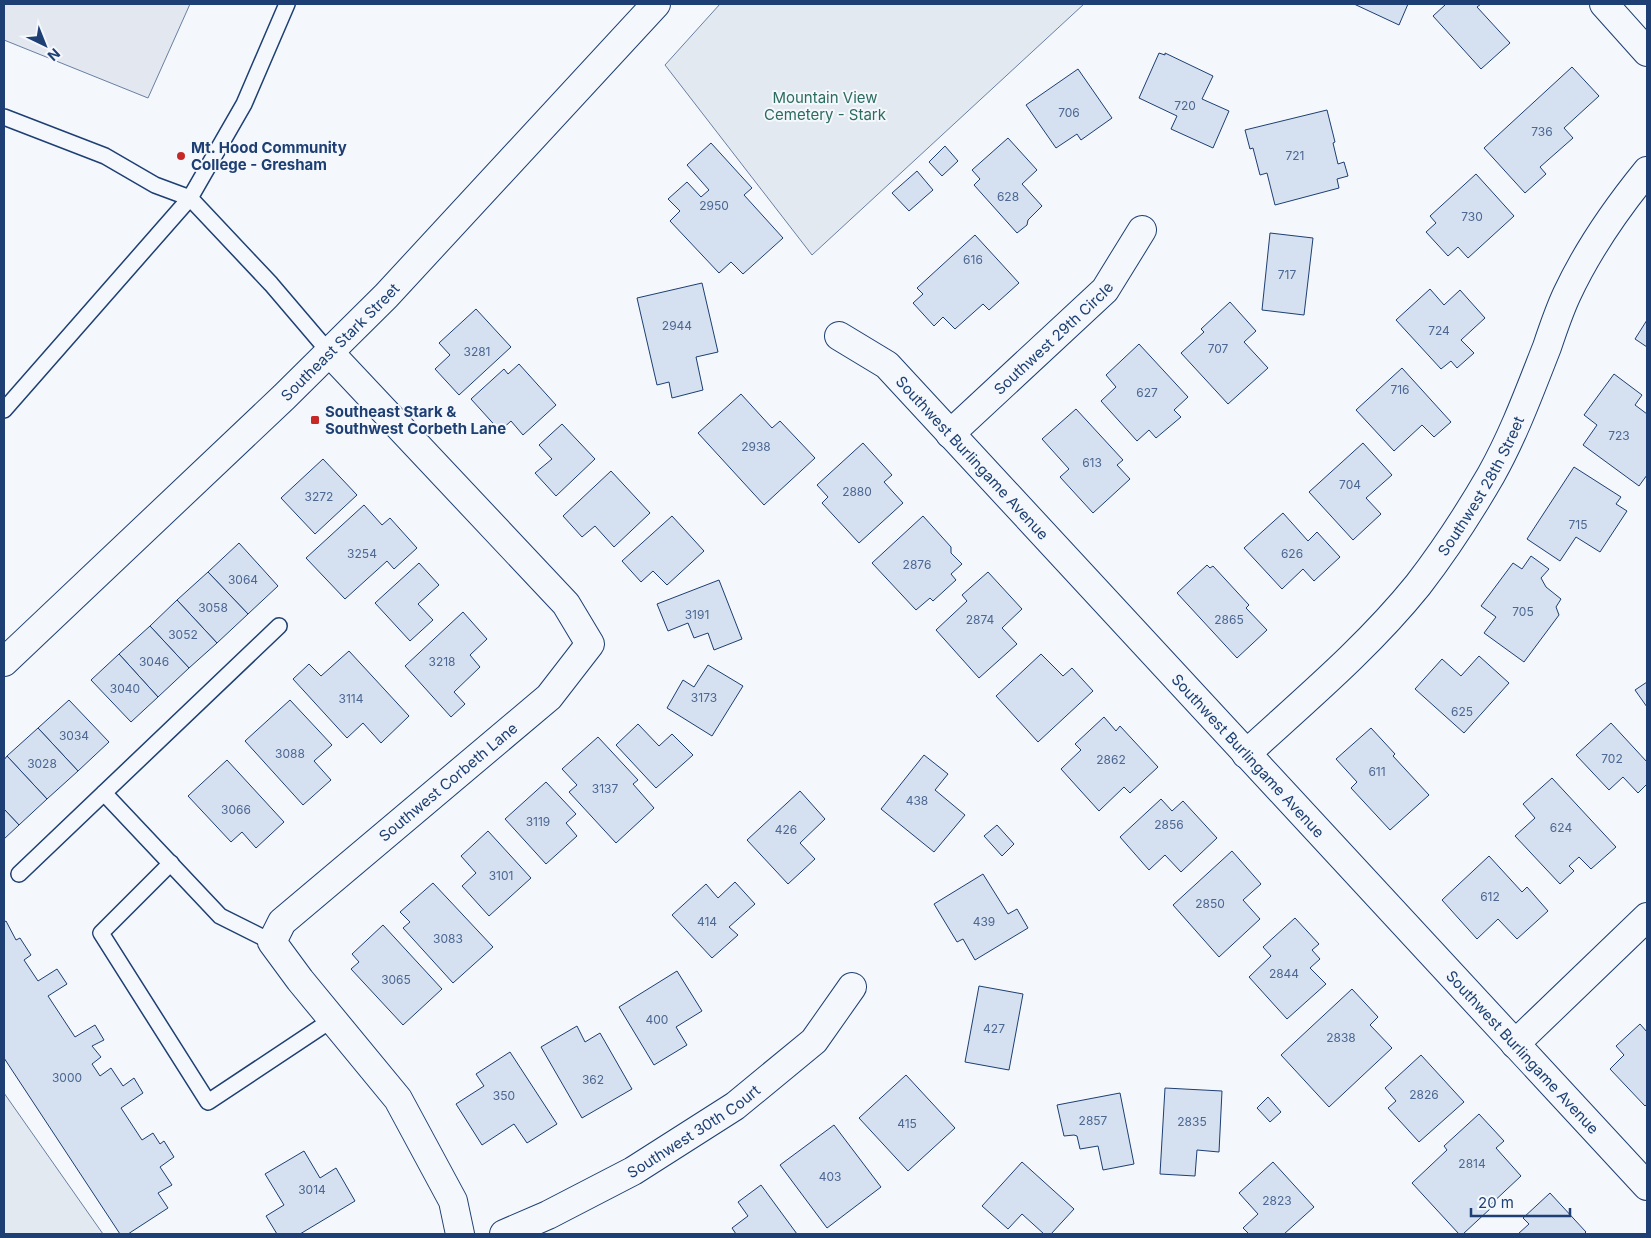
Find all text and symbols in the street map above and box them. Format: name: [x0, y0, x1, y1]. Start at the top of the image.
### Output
north arrow: [20, 20, 70, 70]
text: N: [45, 45, 64, 65]
park label: Mountain View Cemetery - Stark: [764, 88, 887, 124]
house number: 720: [1174, 98, 1196, 113]
house number: 706: [1058, 105, 1080, 120]
house number: 736: [1531, 124, 1553, 139]
place label: Mt. Hood Community College - Gresham: [191, 138, 347, 174]
house number: 721: [1286, 148, 1305, 163]
marker: Mt. Hood Community College - Gresham: [175, 150, 187, 162]
house number: 628: [997, 189, 1019, 204]
house number: 2950: [699, 198, 729, 213]
house number: 730: [1461, 209, 1483, 224]
house number: 616: [963, 252, 983, 267]
house number: 717: [1278, 267, 1296, 282]
street label: Southwest 29th Circle: [989, 278, 1117, 398]
street label: Southeast Stark Street: [276, 279, 403, 405]
house number: 2944: [662, 318, 692, 333]
house number: 724: [1428, 323, 1450, 338]
house number: 707: [1208, 341, 1229, 356]
house number: 3281: [463, 344, 491, 359]
street label: Southwest Burlingame Avenue: [892, 372, 1053, 543]
house number: 716: [1390, 382, 1410, 397]
house number: 627: [1136, 385, 1158, 400]
place label: Southeast Stark & Southwest Corbeth Lane: [325, 402, 506, 438]
street label: Southwest 28th Street: [1433, 413, 1528, 559]
marker: Southeast Stark & Southwest Corbeth Lane: [309, 414, 321, 426]
house number: 723: [1608, 428, 1630, 443]
house number: 2938: [741, 439, 771, 454]
house number: 613: [1082, 455, 1102, 470]
house number: 704: [1339, 477, 1361, 492]
house number: 2880: [842, 484, 872, 499]
house number: 3272: [305, 489, 333, 504]
house number: 715: [1569, 517, 1587, 532]
house number: 3254: [347, 546, 377, 561]
house number: 626: [1281, 546, 1303, 561]
house number: 2876: [903, 557, 931, 572]
house number: 3064: [228, 572, 258, 587]
house number: 3058: [198, 600, 228, 615]
house number: 705: [1512, 604, 1534, 619]
house number: 3191: [685, 607, 709, 622]
house number: 2874: [966, 612, 995, 627]
house number: 2865: [1214, 612, 1244, 627]
house number: 3052: [168, 627, 198, 642]
house number: 3046: [139, 654, 169, 669]
house number: 3218: [428, 654, 456, 669]
street label: Southwest Burlingame Avenue: [1168, 670, 1329, 841]
house number: 3040: [110, 681, 140, 696]
house number: 3173: [691, 690, 717, 705]
house number: 3114: [339, 691, 364, 706]
house number: 625: [1451, 704, 1473, 719]
street label: Southwest Corbeth Lane: [375, 718, 521, 846]
house number: 3034: [59, 728, 89, 743]
house number: 3088: [275, 746, 305, 761]
house number: 702: [1601, 751, 1623, 766]
house number: 2862: [1096, 752, 1126, 767]
house number: 3028: [27, 756, 57, 771]
house number: 611: [1368, 764, 1386, 779]
house number: 3137: [592, 781, 618, 796]
house number: 438: [906, 793, 928, 808]
house number: 3066: [221, 802, 251, 817]
house number: 3119: [526, 814, 550, 829]
house number: 2856: [1154, 817, 1184, 832]
house number: 624: [1550, 820, 1572, 835]
house number: 426: [775, 822, 797, 837]
house number: 3101: [489, 868, 513, 883]
house number: 612: [1480, 889, 1500, 904]
house number: 2850: [1195, 896, 1225, 911]
house number: 414: [697, 914, 717, 929]
house number: 439: [973, 914, 995, 929]
house number: 3083: [433, 931, 463, 946]
house number: 2844: [1269, 966, 1299, 981]
street label: Southwest Burlingame Avenue: [1442, 966, 1603, 1138]
house number: 3065: [381, 972, 411, 987]
house number: 400: [646, 1012, 668, 1027]
house number: 427: [983, 1021, 1005, 1036]
house number: 2838: [1326, 1030, 1356, 1045]
house number: 3000: [52, 1070, 82, 1085]
house number: 362: [582, 1072, 604, 1087]
street label: Southwest 30th Court: [624, 1080, 764, 1182]
house number: 2826: [1409, 1087, 1439, 1102]
house number: 350: [493, 1088, 515, 1103]
house number: 2857: [1079, 1113, 1108, 1128]
house number: 2835: [1177, 1114, 1207, 1129]
house number: 415: [897, 1116, 917, 1131]
house number: 2814: [1458, 1156, 1486, 1171]
house number: 403: [819, 1169, 841, 1184]
house number: 3014: [298, 1182, 326, 1197]
scale bar: [1471, 1186, 1570, 1218]
house number: 2823: [1262, 1193, 1292, 1208]
text: 20 m: [1478, 1193, 1514, 1212]

